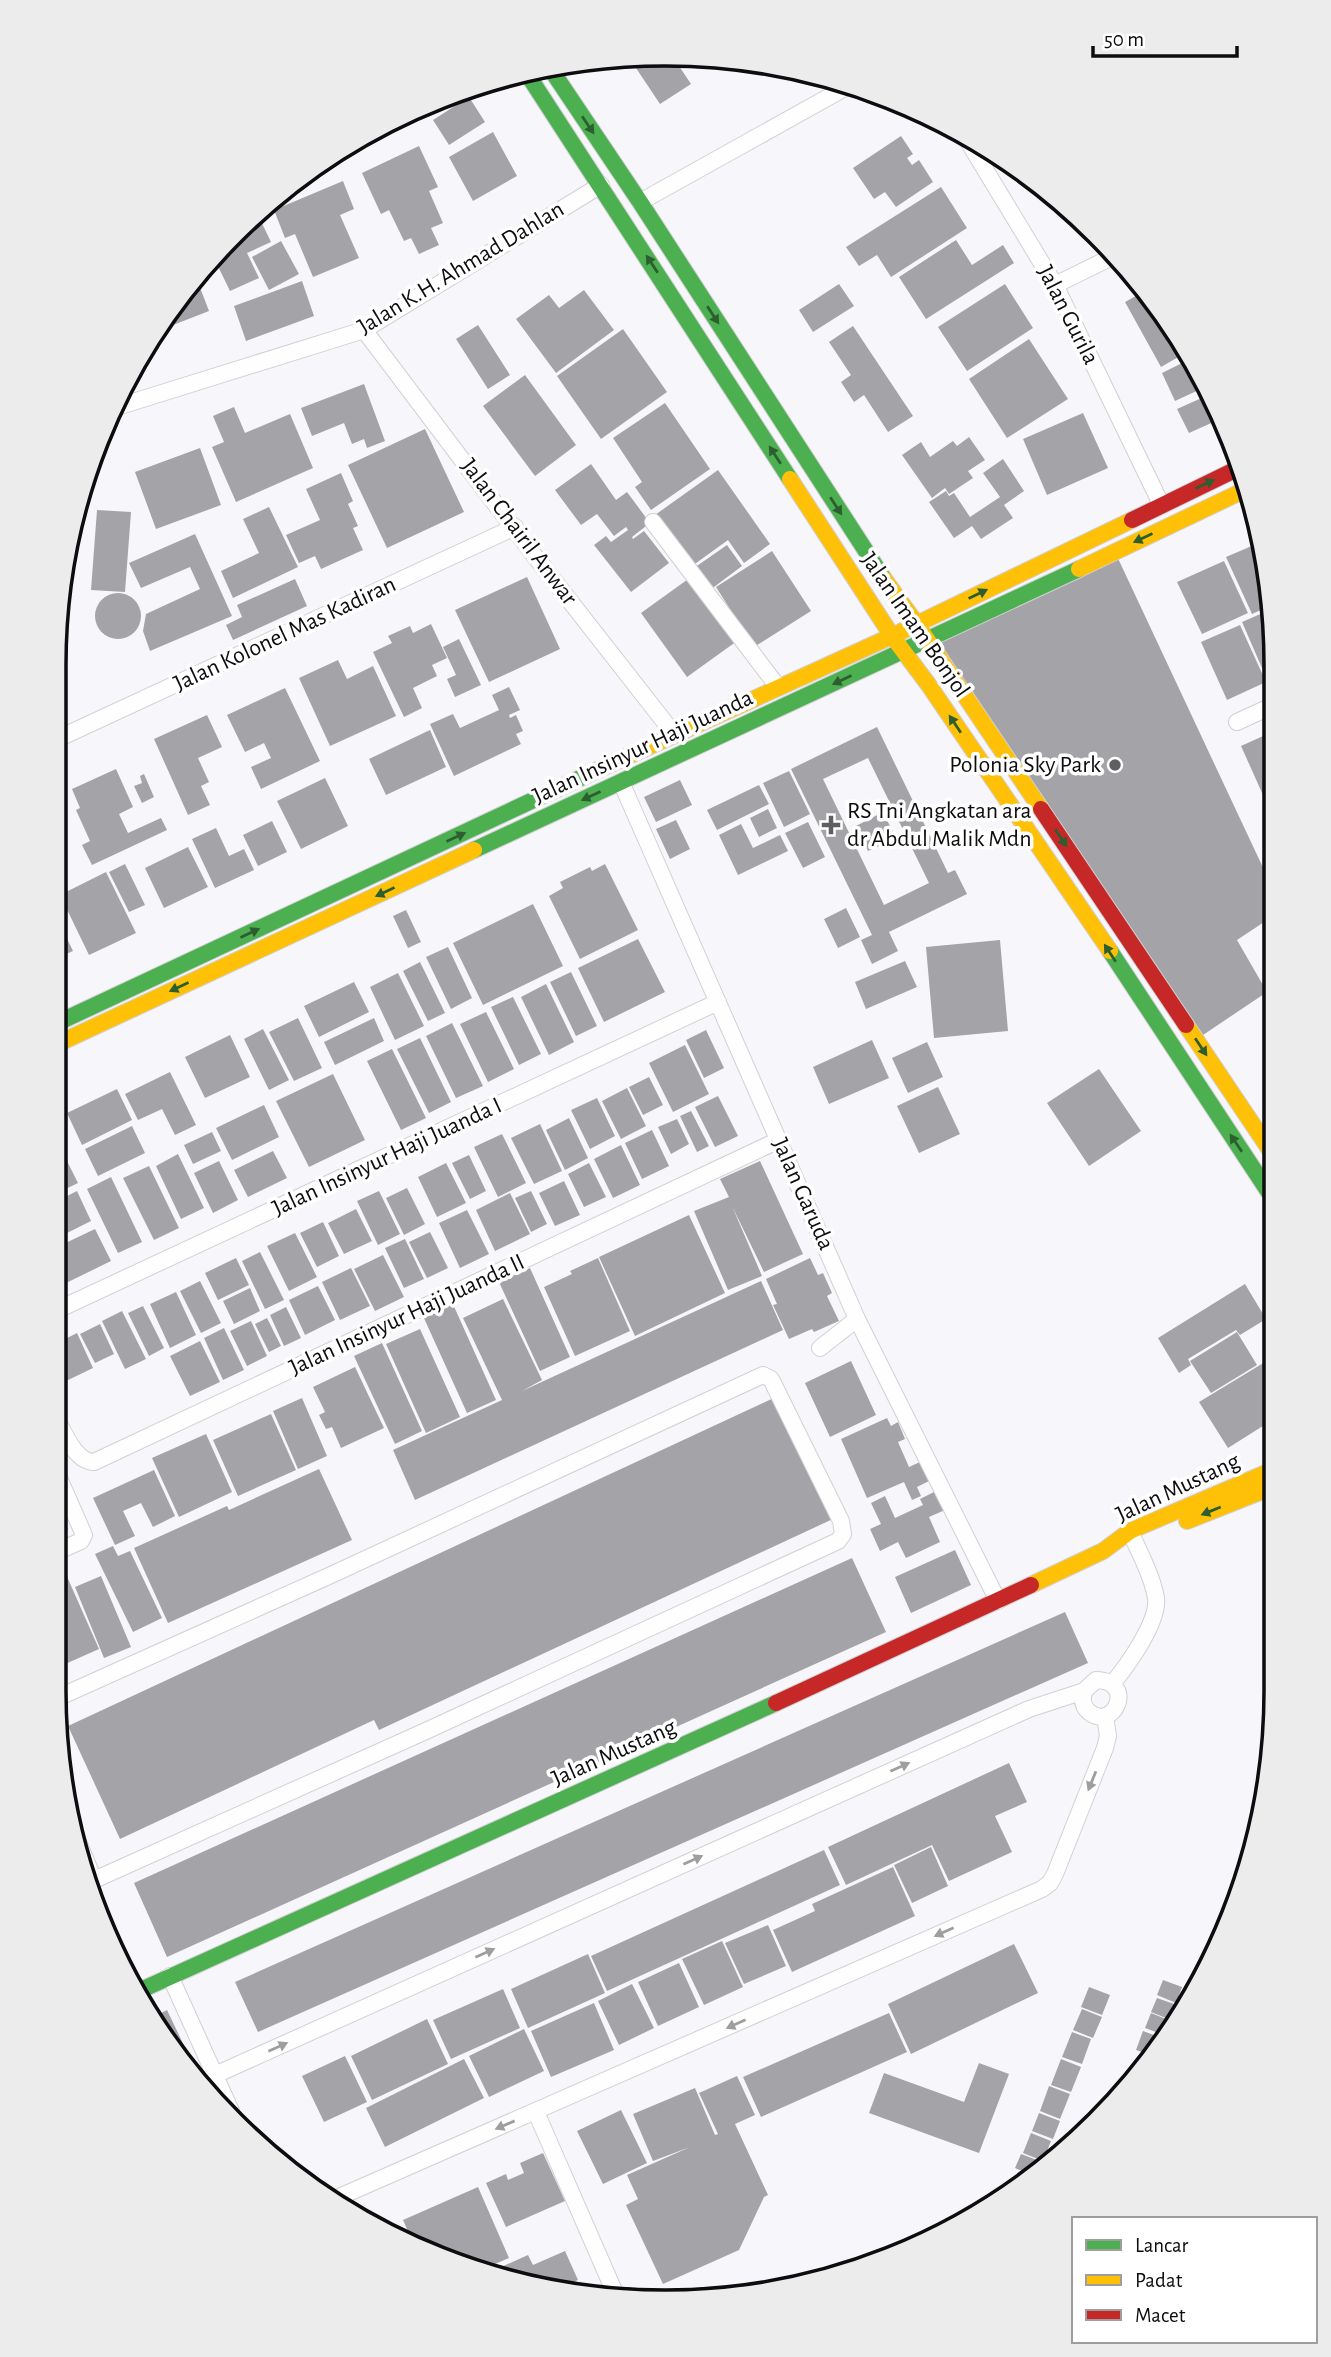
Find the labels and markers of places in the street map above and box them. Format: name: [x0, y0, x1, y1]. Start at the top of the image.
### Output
place label: Polonia Sky Park: [949, 753, 1101, 777]
marker: Polonia Sky Park: [1107, 757, 1123, 773]
place label: RS Tni Angkatan ara dr Abdul Malik Mdn: [847, 799, 1032, 851]
marker: RS Tni Angkatan ara dr Abdul Malik Mdn: [821, 815, 841, 835]

